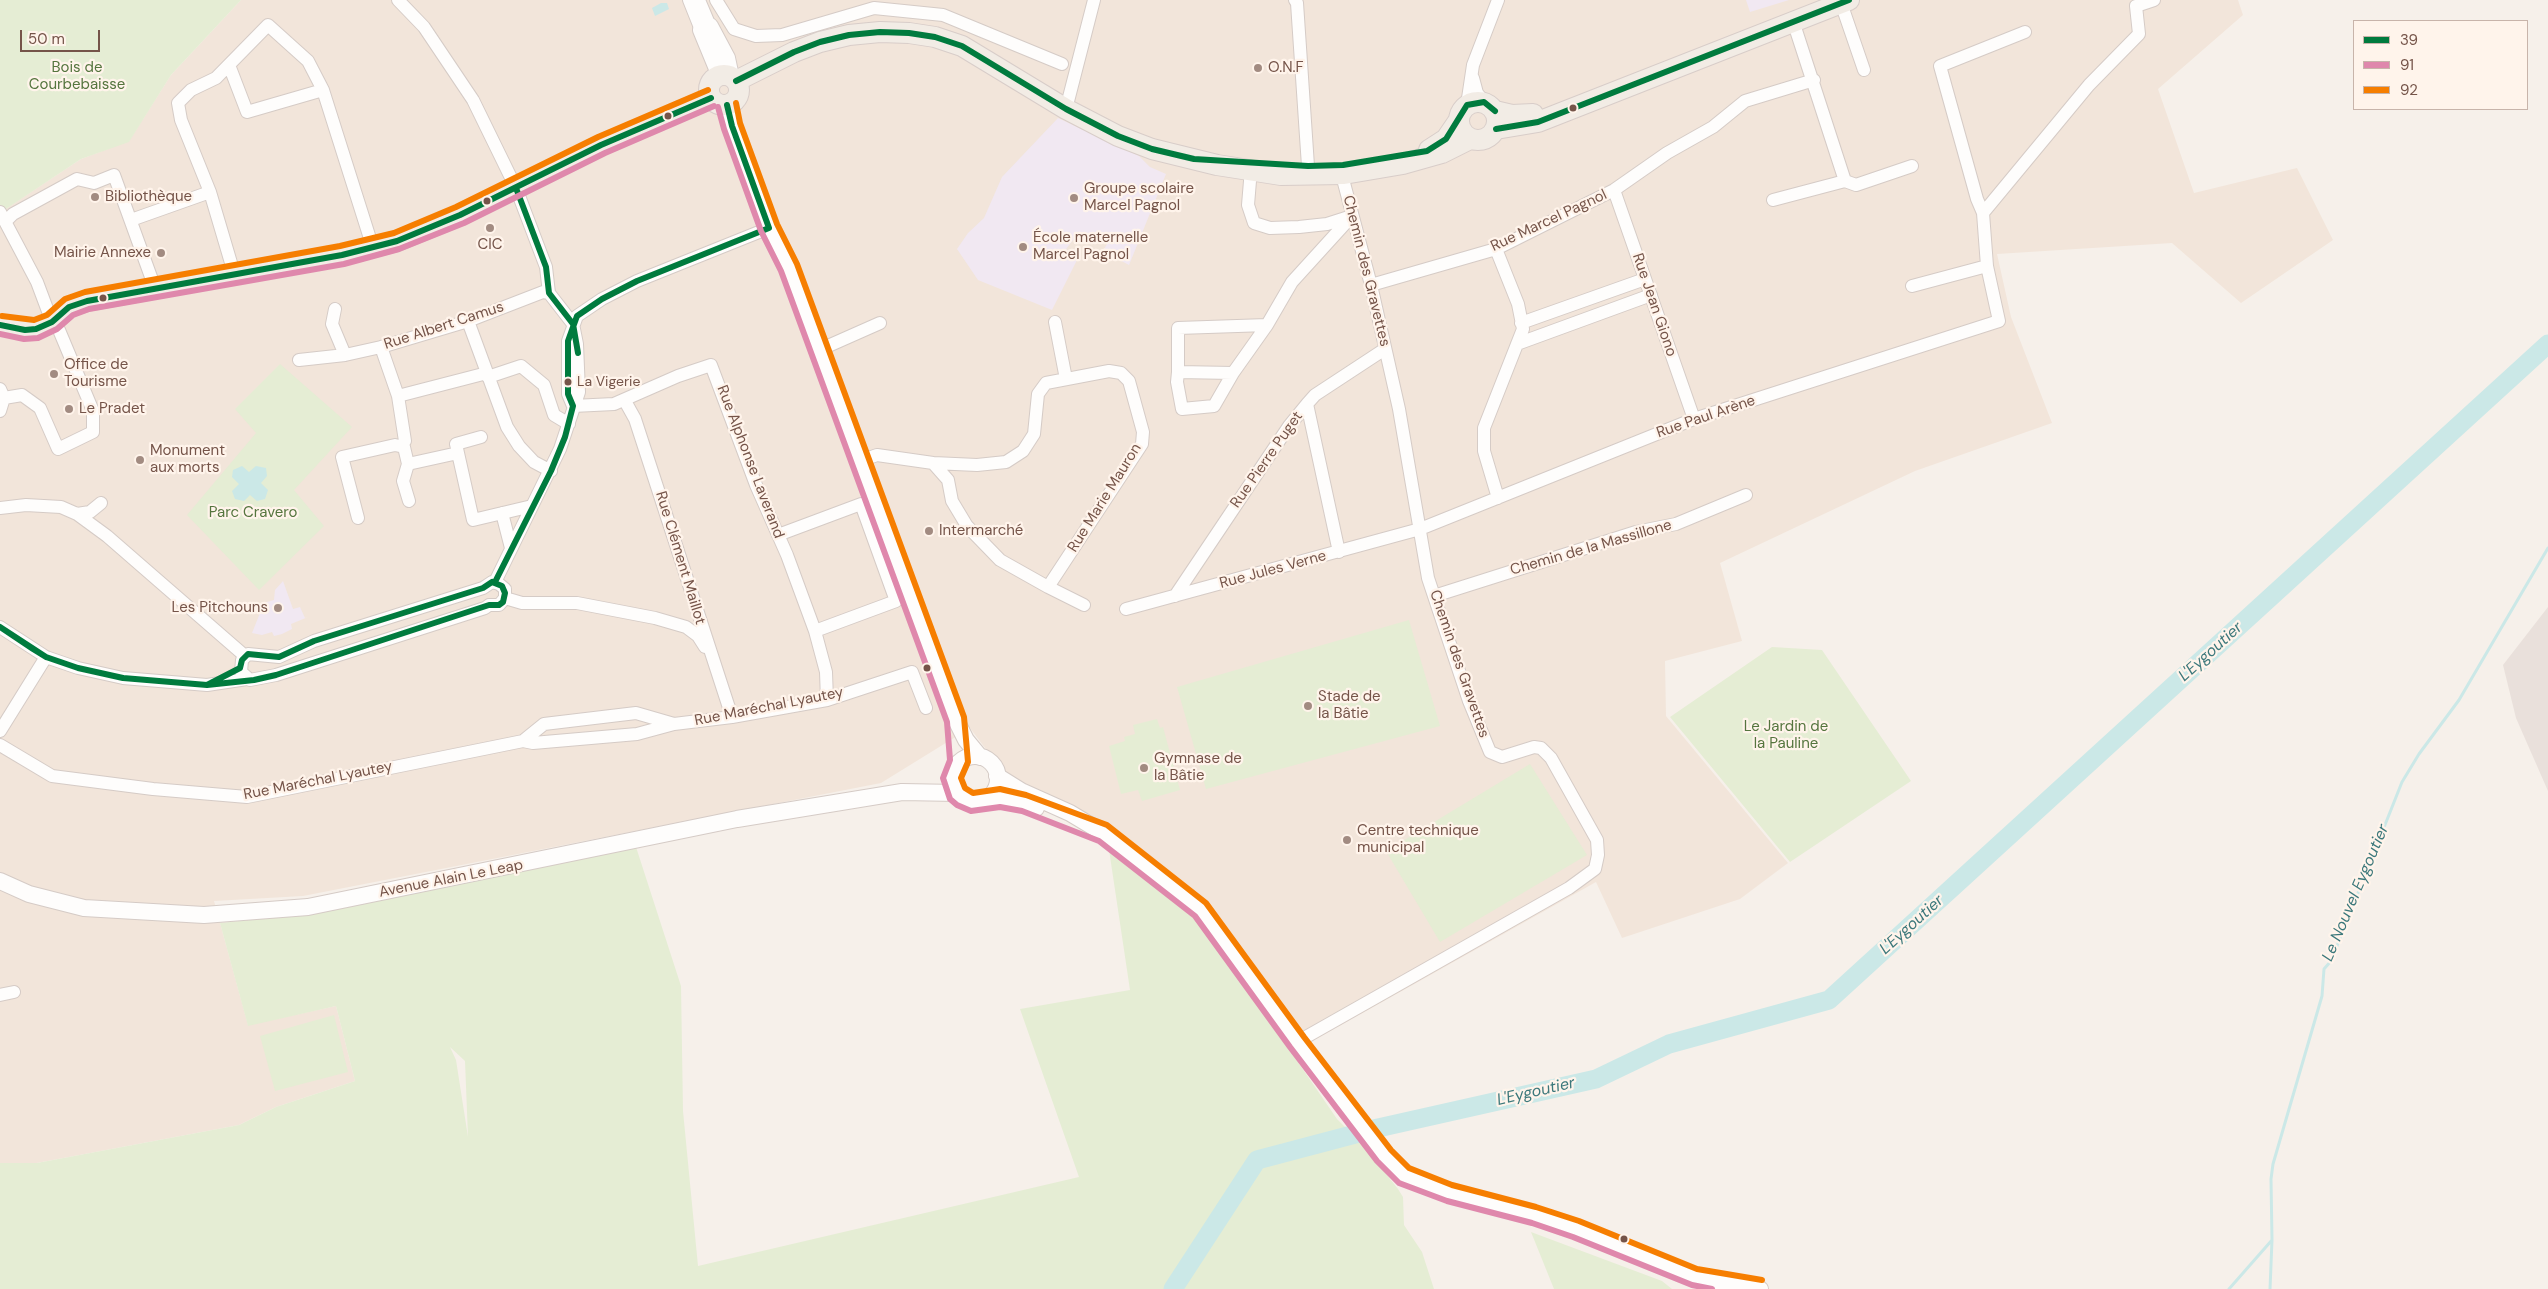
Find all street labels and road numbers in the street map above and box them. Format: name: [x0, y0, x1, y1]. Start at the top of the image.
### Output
street label: Rue Marcel Pagnol: [1488, 186, 1610, 256]
street label: Chemin des Gravettes: [1339, 194, 1393, 348]
street label: Rue Jean Giono: [1628, 251, 1680, 359]
street label: Rue Albert Camus: [382, 298, 506, 354]
street label: Rue Alphonse Laverand: [712, 383, 788, 541]
street label: Rue Paul Arène: [1654, 392, 1758, 442]
street label: Rue Pierre Puget: [1227, 408, 1307, 512]
street label: Rue Marie Mauron: [1064, 440, 1146, 556]
street label: Rue Clément Maillot: [651, 489, 709, 627]
street label: Chemin de la Massillone: [1508, 516, 1674, 580]
street label: Rue Jules Verne: [1218, 547, 1328, 593]
street label: Chemin des Gravettes: [1425, 588, 1493, 740]
street label: Rue Maréchal Lyautey: [693, 684, 845, 730]
street label: Rue Maréchal Lyautey: [242, 758, 394, 804]
street label: Avenue Alain Le Leap: [377, 856, 525, 902]

